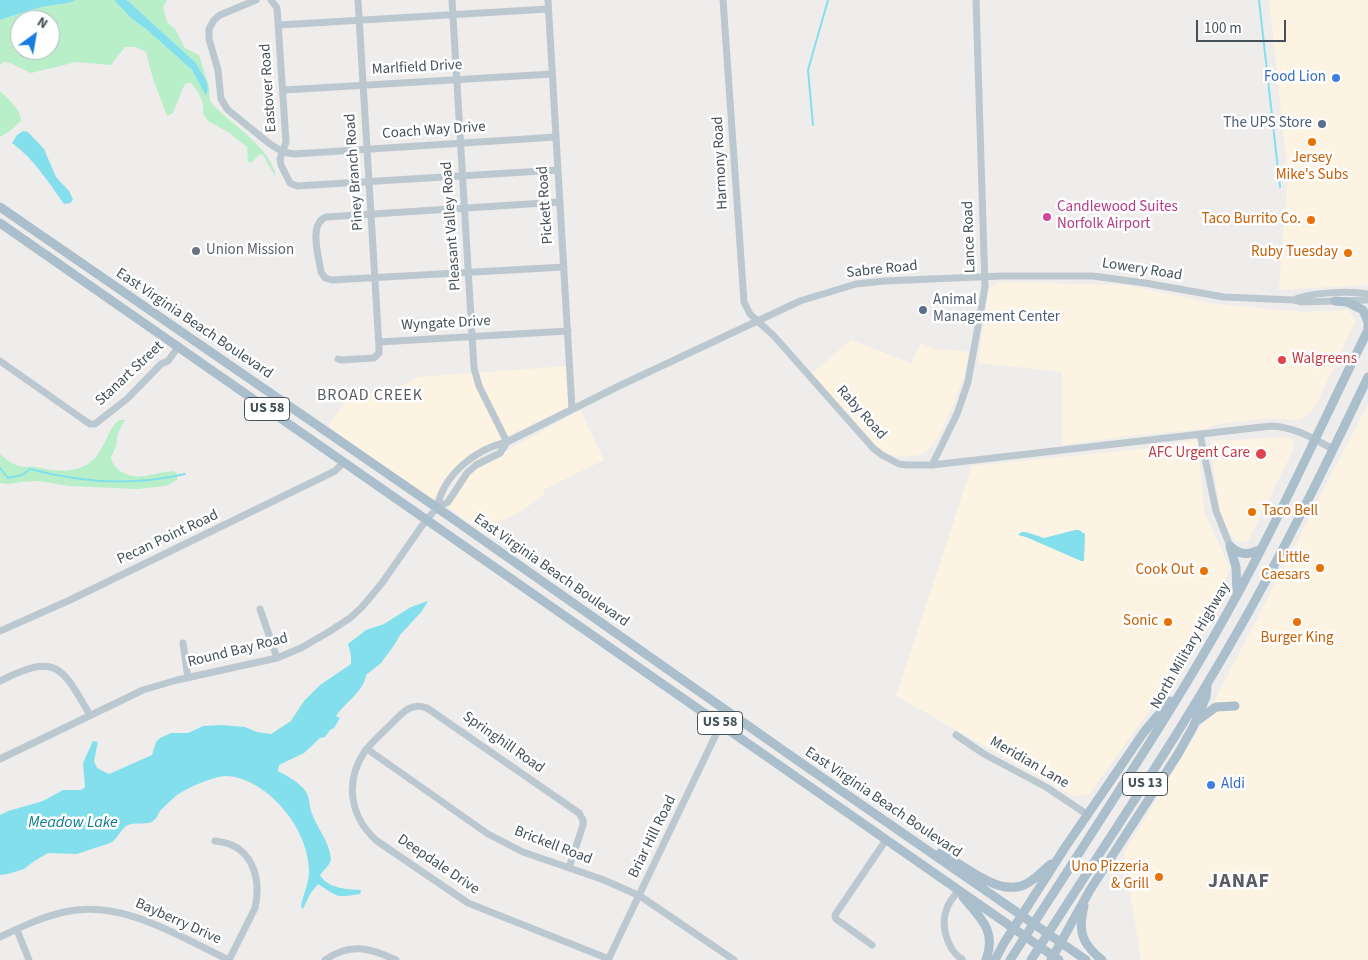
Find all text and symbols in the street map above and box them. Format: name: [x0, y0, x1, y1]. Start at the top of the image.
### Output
north arrow: [10, 10, 60, 60]
scale bar: [1198, 10, 1288, 42]
text: N: [33, 12, 52, 34]
text: 100 m: [1204, 18, 1242, 39]
street label: Eastover Road: [257, 43, 281, 133]
street label: Marlfield Drive: [371, 57, 463, 79]
place label: Food Lion: [1264, 69, 1326, 87]
marker: Food Lion: [1330, 72, 1342, 84]
street label: Piney Branch Road: [342, 113, 368, 231]
place label: The UPS Store: [1223, 115, 1312, 133]
street label: Harmony Road: [710, 116, 732, 210]
street label: Coach Way Drive: [382, 118, 486, 144]
marker: The UPS Store: [1316, 118, 1328, 130]
marker: Jersey Mike's Subs: [1306, 136, 1318, 148]
place label: Jersey Mike's Subs: [1276, 150, 1348, 185]
street label: Pleasant Valley Road: [439, 161, 465, 291]
street label: Pickett Road: [534, 165, 558, 245]
place label: Candlewood Suites Norfolk Airport: [1057, 199, 1178, 234]
street label: Lance Road: [960, 201, 980, 273]
marker: Candlewood Suites Norfolk Airport: [1041, 211, 1053, 223]
place label: Taco Burrito Co.: [1201, 211, 1301, 229]
marker: Taco Burrito Co.: [1305, 214, 1317, 226]
place label: Union Mission: [206, 242, 294, 260]
place label: Ruby Tuesday: [1251, 244, 1338, 262]
marker: Union Mission: [190, 245, 202, 257]
marker: Ruby Tuesday: [1342, 247, 1354, 259]
street label: Lowery Road: [1101, 255, 1183, 285]
street label: Sabre Road: [845, 257, 919, 283]
street label: East Virginia Beach Boulevard: [112, 265, 276, 383]
place label: Animal Management Center: [933, 292, 1060, 327]
marker: Animal Management Center: [917, 304, 929, 316]
street label: Wyngate Drive: [401, 313, 491, 335]
street label: Stanart Street: [92, 338, 168, 410]
place label: Walgreens: [1292, 351, 1357, 369]
marker: Walgreens: [1276, 354, 1288, 366]
street label: Raby Road: [832, 382, 890, 444]
district label: BROAD CREEK: [316, 386, 424, 406]
road number: US 58: [244, 398, 290, 420]
place label: AFC Urgent Care: [1149, 445, 1250, 463]
marker: AFC Urgent Care: [1254, 447, 1268, 461]
place label: Taco Bell: [1262, 503, 1318, 521]
marker: Taco Bell: [1246, 506, 1258, 518]
street label: Pecan Point Road: [115, 507, 221, 569]
street label: East Virginia Beach Boulevard: [470, 510, 632, 632]
place label: Little Caesars: [1261, 550, 1310, 585]
place label: Cook Out: [1136, 562, 1194, 580]
marker: Little Caesars: [1314, 562, 1326, 574]
marker: Cook Out: [1198, 565, 1210, 577]
street label: North Military Highway: [1147, 579, 1235, 713]
place label: Sonic: [1123, 613, 1158, 631]
marker: Sonic: [1162, 616, 1174, 628]
marker: Burger King: [1291, 616, 1303, 628]
street label: Round Bay Road: [186, 630, 290, 672]
place label: Burger King: [1260, 630, 1334, 648]
street label: Springhill Road: [459, 708, 547, 778]
road number: US 58: [698, 711, 742, 734]
street label: Meridian Lane: [986, 733, 1072, 793]
street label: East Virginia Beach Boulevard: [801, 744, 965, 862]
road number: US 13: [1122, 772, 1168, 796]
place label: Aldi: [1221, 776, 1245, 794]
marker: Aldi: [1205, 779, 1217, 791]
street label: Briar Hill Road: [625, 793, 681, 881]
water label: Meadow Lake: [28, 813, 118, 833]
street label: Brickell Road: [512, 823, 594, 869]
street label: Deepdale Drive: [394, 831, 482, 899]
place label: Uno Pizzeria & Grill: [1071, 859, 1149, 894]
marker: Uno Pizzeria & Grill: [1153, 871, 1165, 883]
district label: JANAF: [1207, 871, 1271, 895]
street label: Bayberry Drive: [132, 895, 224, 949]

